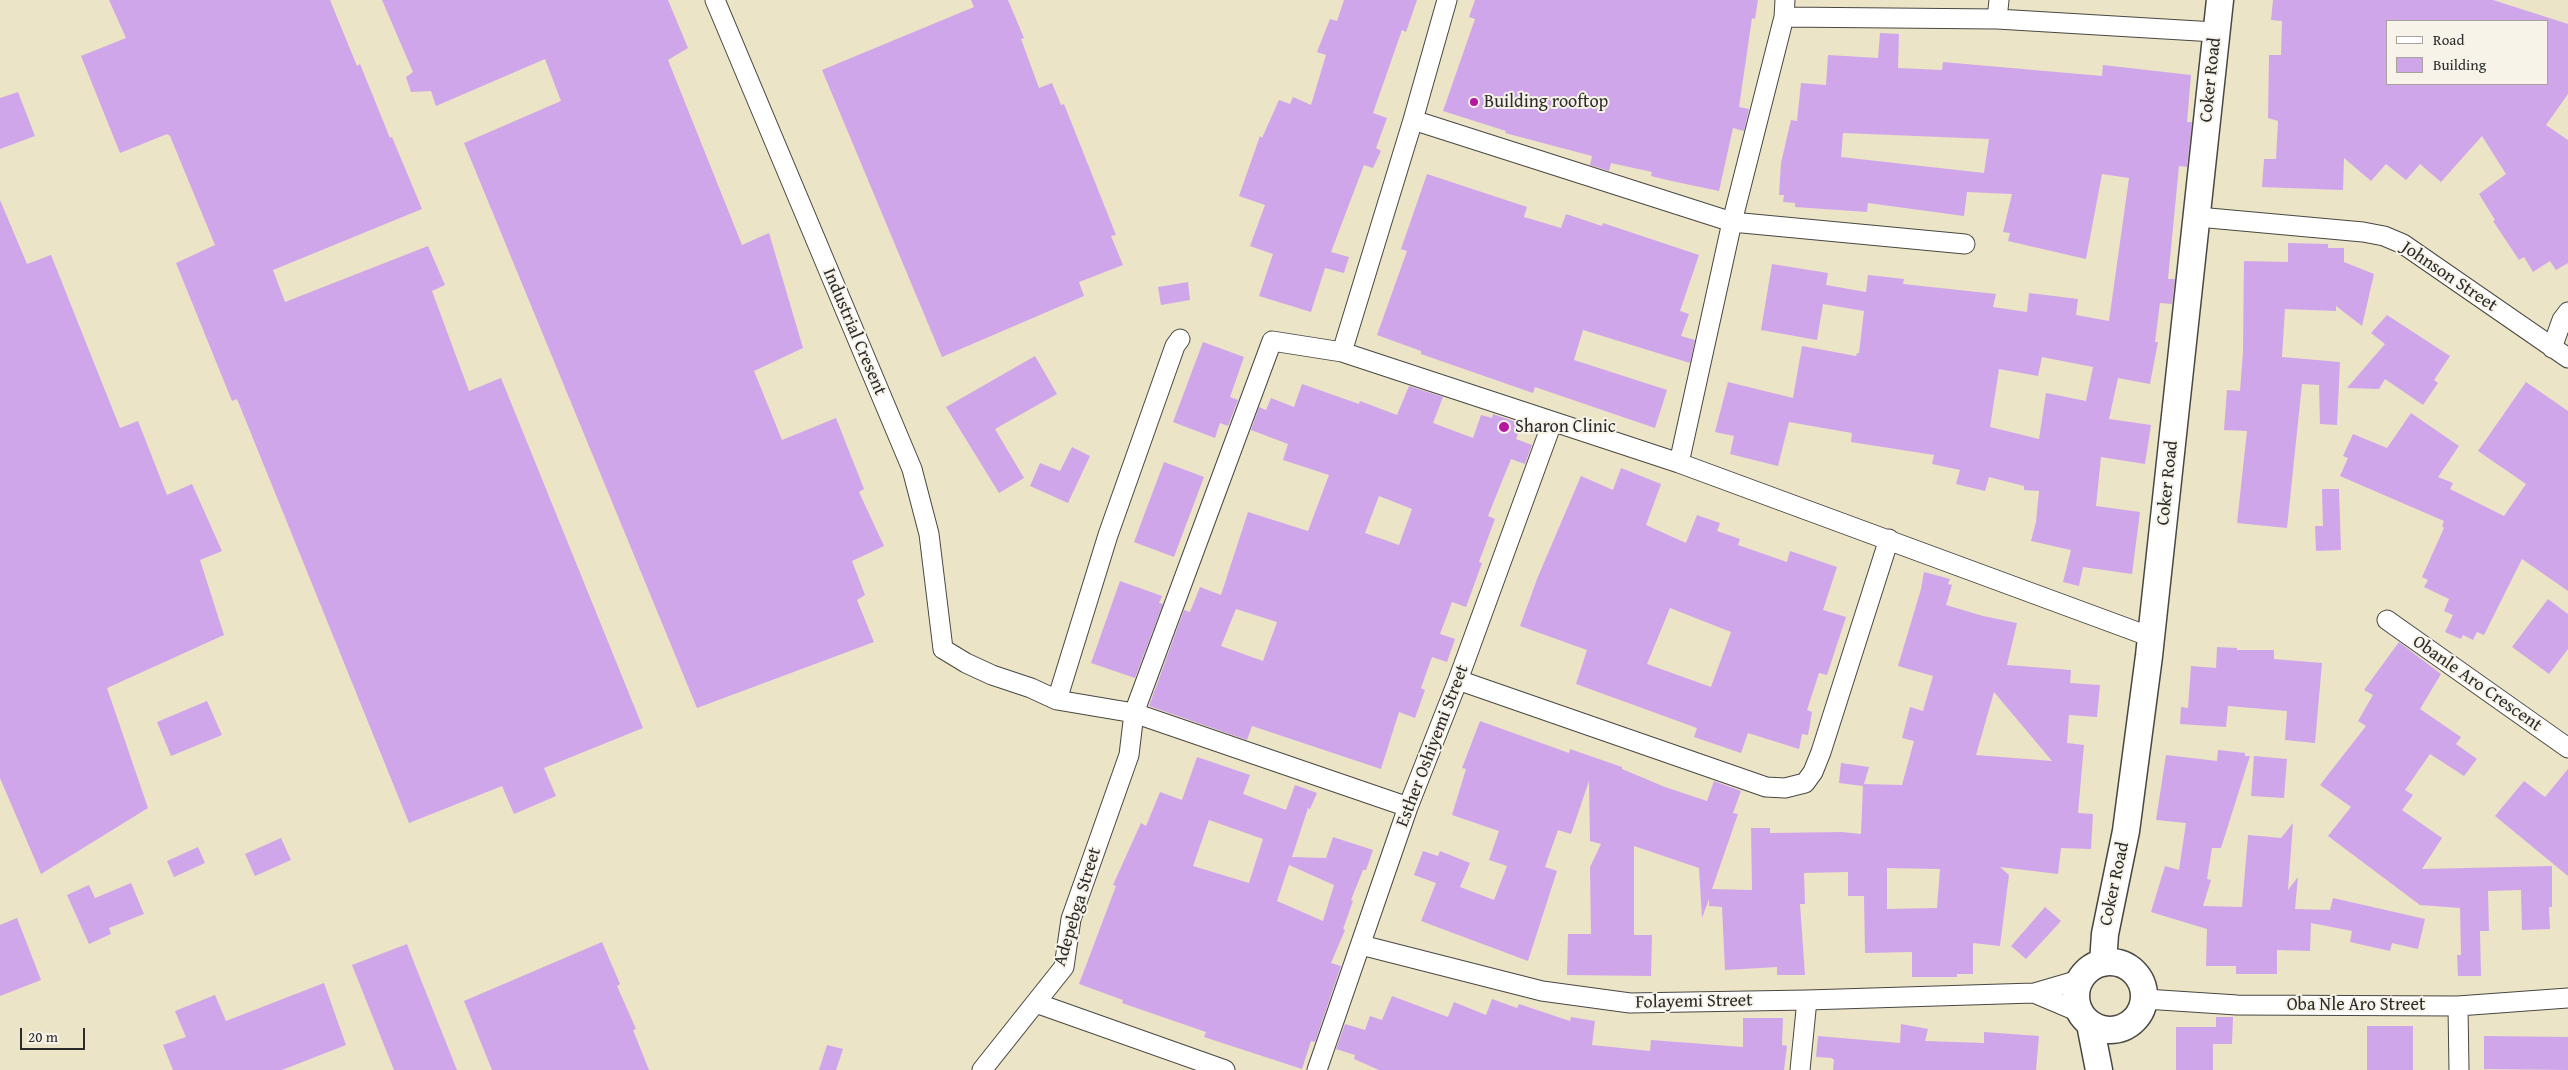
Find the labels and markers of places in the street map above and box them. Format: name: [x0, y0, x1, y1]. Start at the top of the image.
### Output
place label: Building rooftop: [1484, 91, 1608, 113]
marker: Building rooftop: [1468, 96, 1480, 108]
place label: Sharon Clinic: [1515, 416, 1616, 438]
marker: Sharon Clinic: [1497, 420, 1511, 434]

